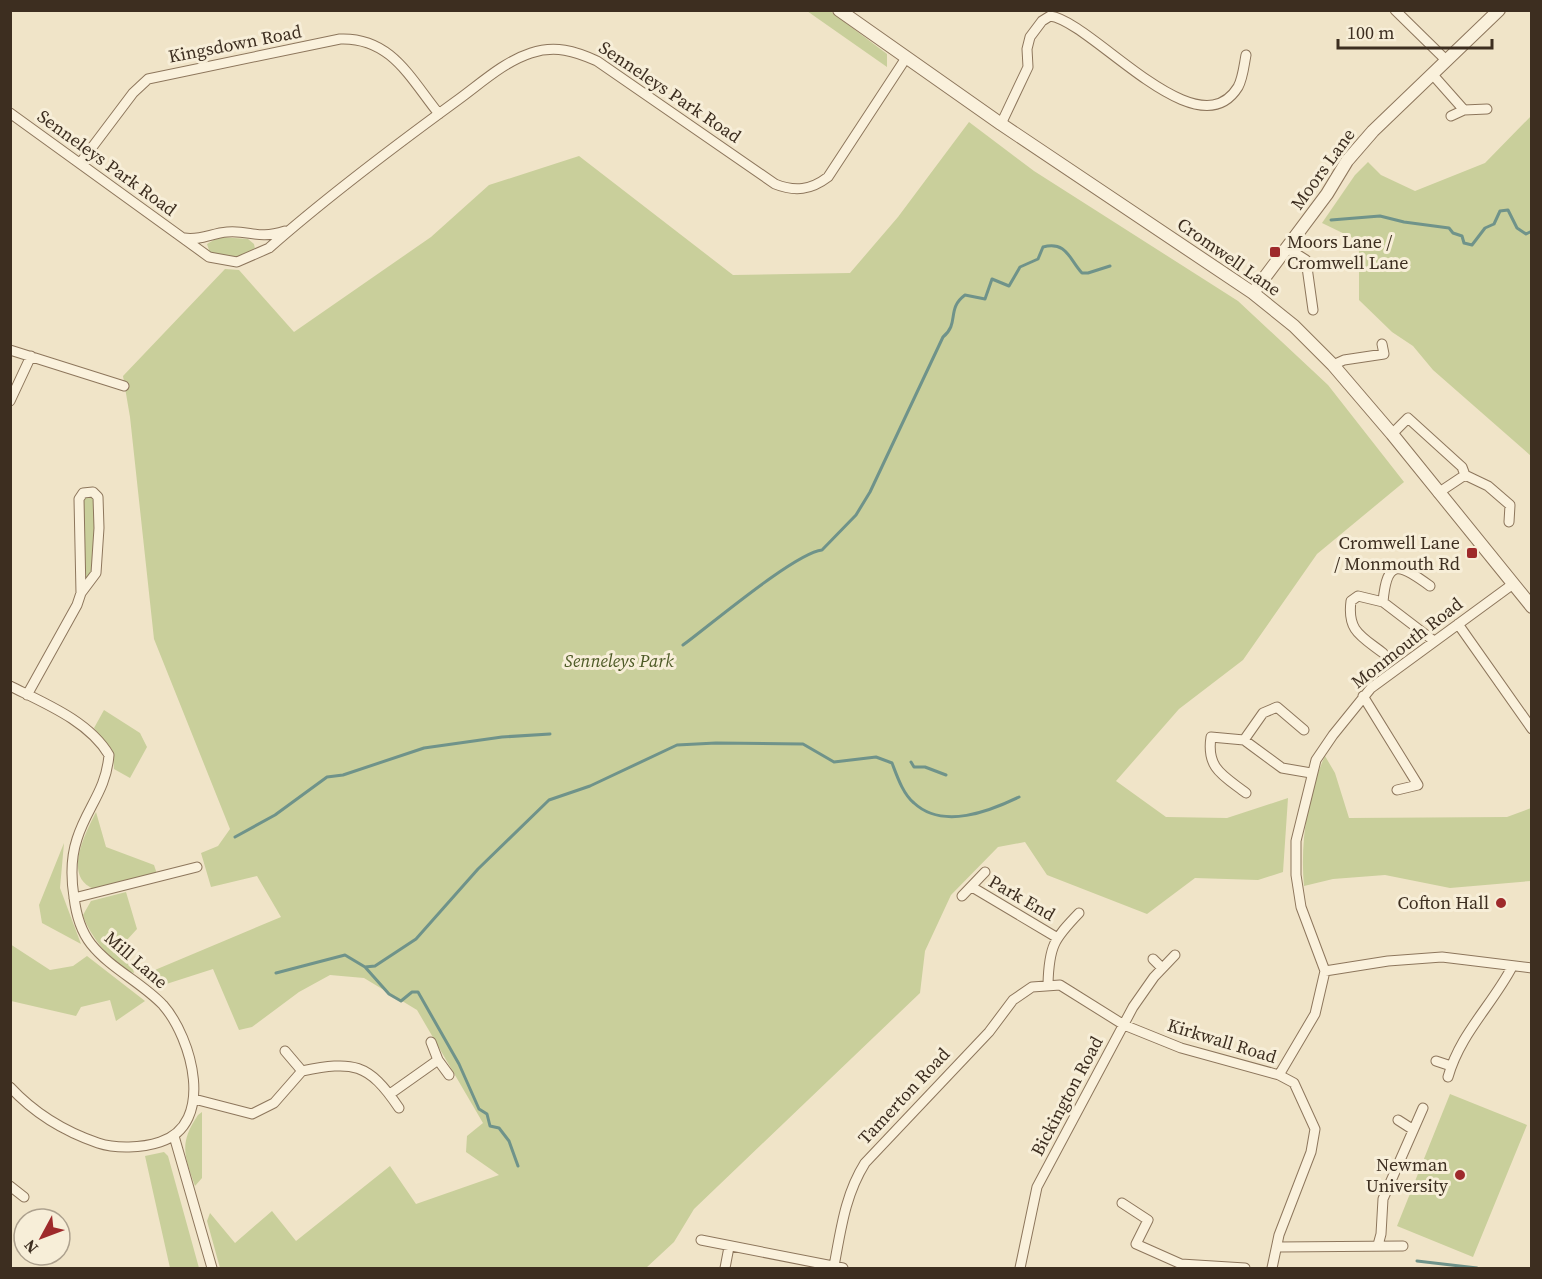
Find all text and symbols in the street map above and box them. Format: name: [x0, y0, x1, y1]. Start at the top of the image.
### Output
scale bar: [1338, 12, 1492, 50]
street label: Kingsdown Road: [166, 18, 304, 69]
text: 100 m: [1347, 20, 1394, 45]
street label: Senneleys Park Road: [594, 35, 746, 149]
street label: Senneleys Park Road: [33, 104, 182, 222]
street label: Moors Lane: [1285, 123, 1361, 214]
street label: Cromwell Lane: [1172, 211, 1286, 302]
place label: Moors Lane / Cromwell Lane: [1287, 229, 1409, 275]
marker: Moors Lane / Cromwell Lane: [1268, 245, 1282, 259]
place label: Cromwell Lane / Monmouth Rd: [1334, 530, 1460, 576]
marker: Cromwell Lane / Monmouth Rd: [1465, 546, 1479, 560]
street label: Monmouth Road: [1346, 591, 1467, 694]
park label: Senneleys Park: [564, 648, 674, 673]
street label: Park End: [984, 868, 1060, 927]
place label: Cofton Hall: [1397, 890, 1489, 915]
marker: Cofton Hall: [1494, 896, 1508, 910]
street label: Mill Lane: [99, 925, 173, 994]
street label: Kirkwall Road: [1164, 1012, 1280, 1069]
street label: Bickington Road: [1024, 1031, 1109, 1160]
street label: Tamerton Road: [852, 1042, 955, 1150]
place label: Newman University: [1366, 1152, 1449, 1198]
marker: Newman University: [1453, 1168, 1467, 1182]
north arrow: [12, 1207, 72, 1267]
text: N: [18, 1235, 43, 1258]

